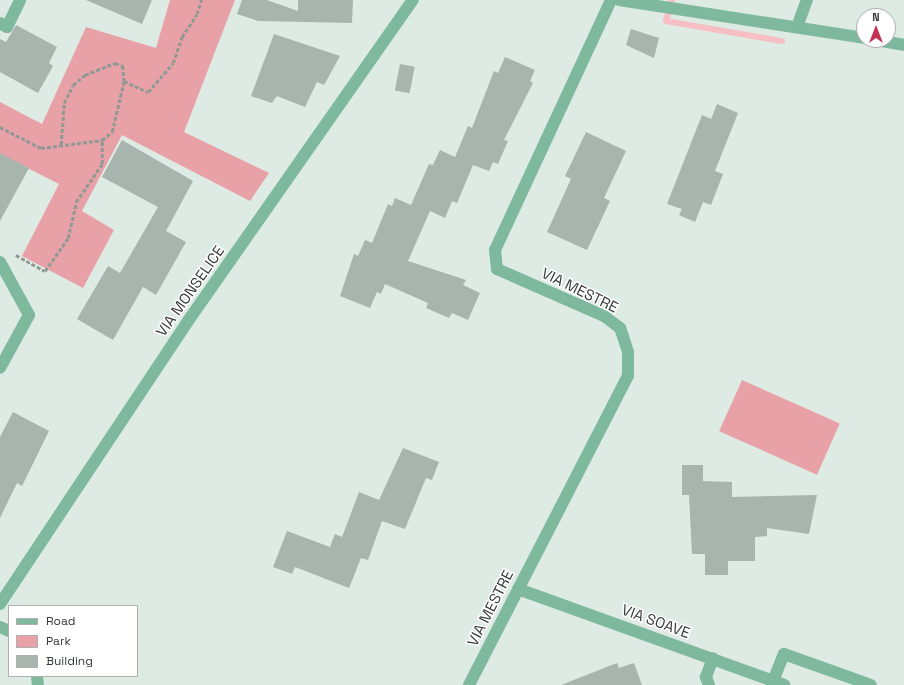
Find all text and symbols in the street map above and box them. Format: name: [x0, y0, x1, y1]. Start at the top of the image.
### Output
north arrow: [856, 8, 896, 48]
text: N: [872, 10, 880, 24]
street label: VIA MONSELICE: [152, 242, 228, 340]
street label: VIA MESTRE: [539, 264, 621, 316]
street label: VIA MESTRE: [463, 567, 517, 649]
street label: VIA SOAVE: [619, 600, 693, 642]
legend: [8, 605, 138, 677]
text: Road: [46, 613, 75, 629]
text: Park: [46, 633, 71, 649]
text: Building: [46, 653, 93, 669]

